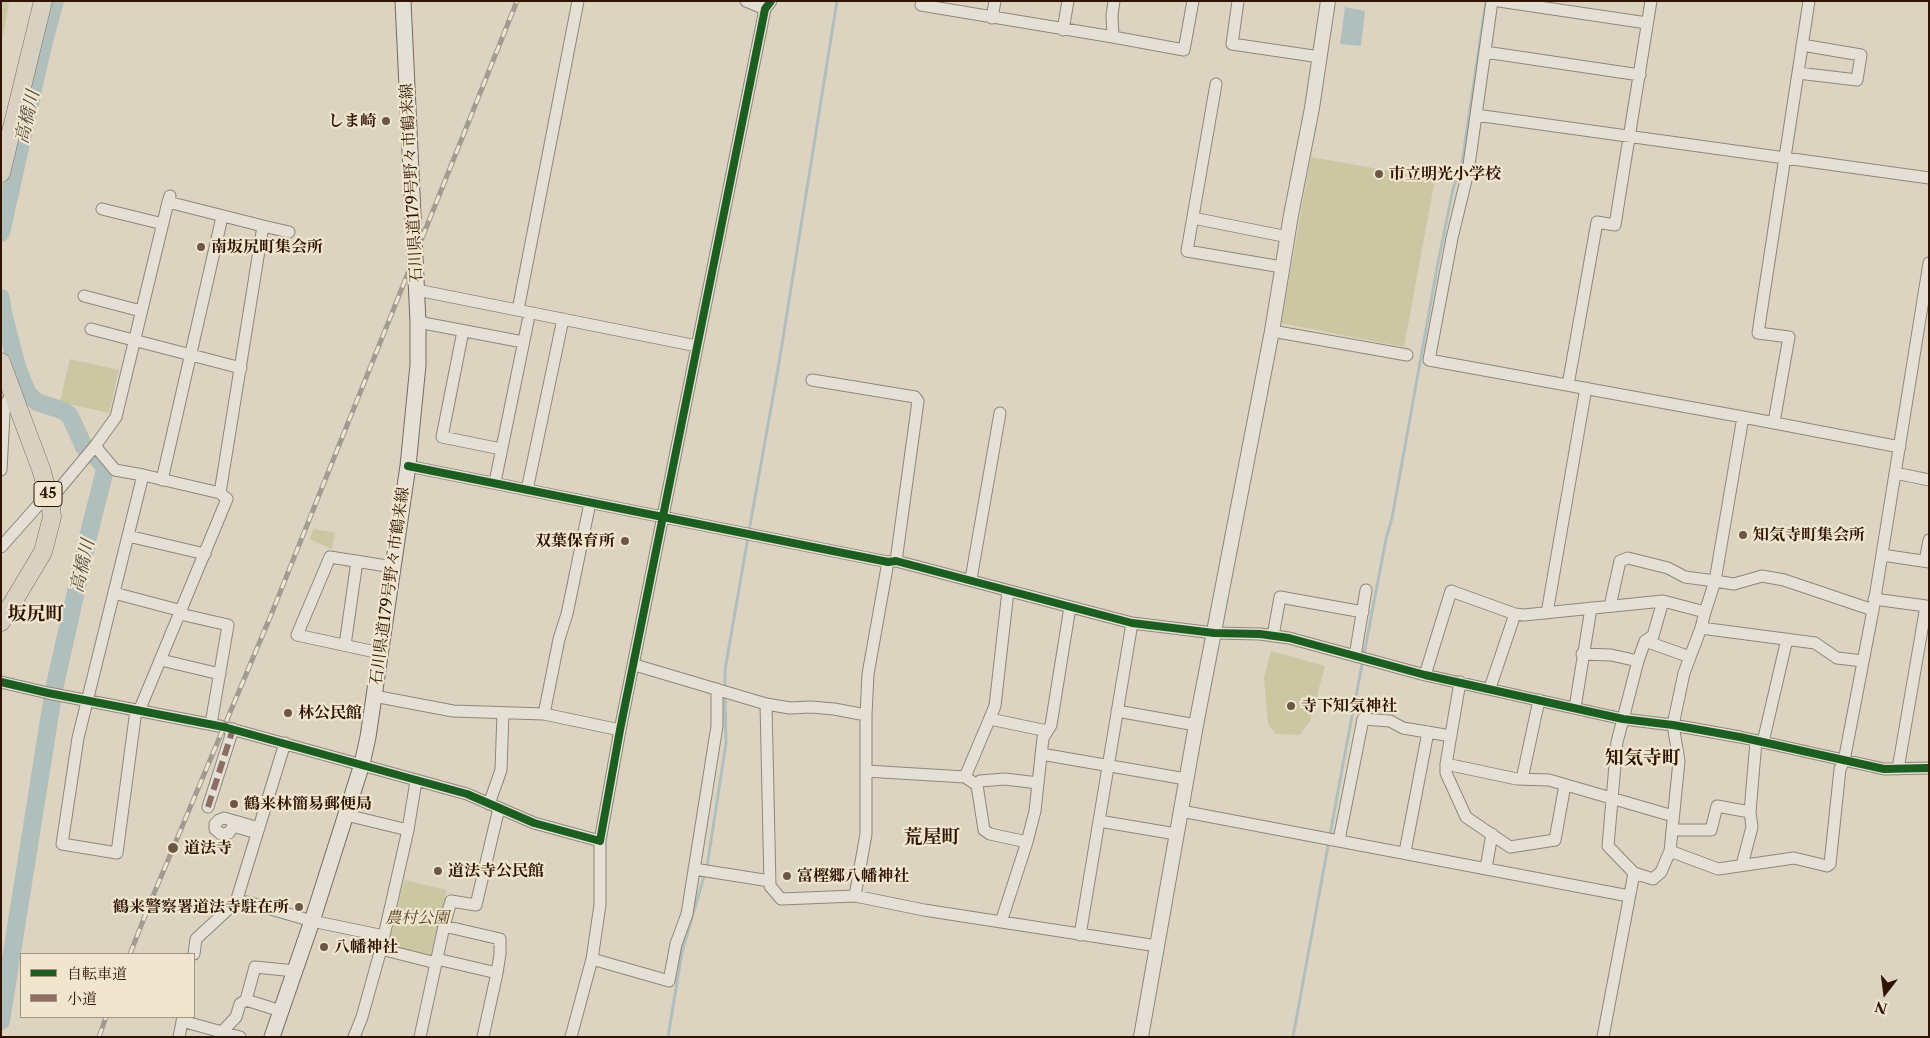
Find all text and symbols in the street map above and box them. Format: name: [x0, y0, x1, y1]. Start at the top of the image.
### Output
street label: 石川県道179号野々市鶴来線: [397, 83, 427, 283]
water label: 高橋川: [11, 88, 45, 146]
place label: しま崎: [328, 111, 376, 131]
marker: しま崎: [380, 115, 392, 127]
place label: 市立明光小学校: [1389, 164, 1501, 184]
marker: 市立明光小学校: [1373, 168, 1385, 180]
place label: 南坂尻町集会所: [211, 237, 323, 257]
marker: 南坂尻町集会所: [195, 241, 207, 253]
road number: 45: [34, 482, 62, 506]
street label: 石川県道179号野々市鶴来線: [367, 486, 413, 686]
place label: 知気寺町集会所: [1753, 525, 1865, 545]
marker: 知気寺町集会所: [1737, 529, 1749, 541]
place label: 双葉保育所: [535, 531, 615, 551]
marker: 双葉保育所: [619, 535, 631, 547]
water label: 高橋川: [66, 537, 100, 595]
district label: 坂尻町: [8, 604, 64, 626]
place label: 寺下知気神社: [1301, 696, 1397, 716]
marker: 寺下知気神社: [1285, 700, 1297, 712]
place label: 林公民館: [298, 703, 362, 723]
marker: 林公民館: [282, 707, 294, 719]
district label: 知気寺町: [1605, 748, 1681, 770]
place label: 鶴来林簡易郵便局: [244, 794, 372, 814]
marker: 鶴来林簡易郵便局: [228, 798, 240, 810]
district label: 荒屋町: [904, 827, 960, 849]
place label: 道法寺: [184, 838, 232, 858]
marker: 道法寺: [166, 841, 180, 855]
place label: 道法寺公民館: [448, 861, 544, 881]
marker: 道法寺公民館: [432, 865, 444, 877]
place label: 富樫郷八幡神社: [797, 866, 909, 886]
marker: 富樫郷八幡神社: [781, 870, 793, 882]
place label: 鶴来警察署道法寺駐在所: [113, 897, 289, 917]
marker: 鶴来警察署道法寺駐在所: [293, 901, 305, 913]
park label: 農村公園: [385, 908, 449, 928]
place label: 八幡神社: [334, 937, 398, 957]
marker: 八幡神社: [318, 941, 330, 953]
legend: [20, 953, 195, 1018]
text: 自転車道: [67, 964, 127, 983]
north arrow: [1860, 968, 1910, 1018]
text: 小道: [67, 989, 97, 1008]
text: N: [1873, 997, 1889, 1018]

